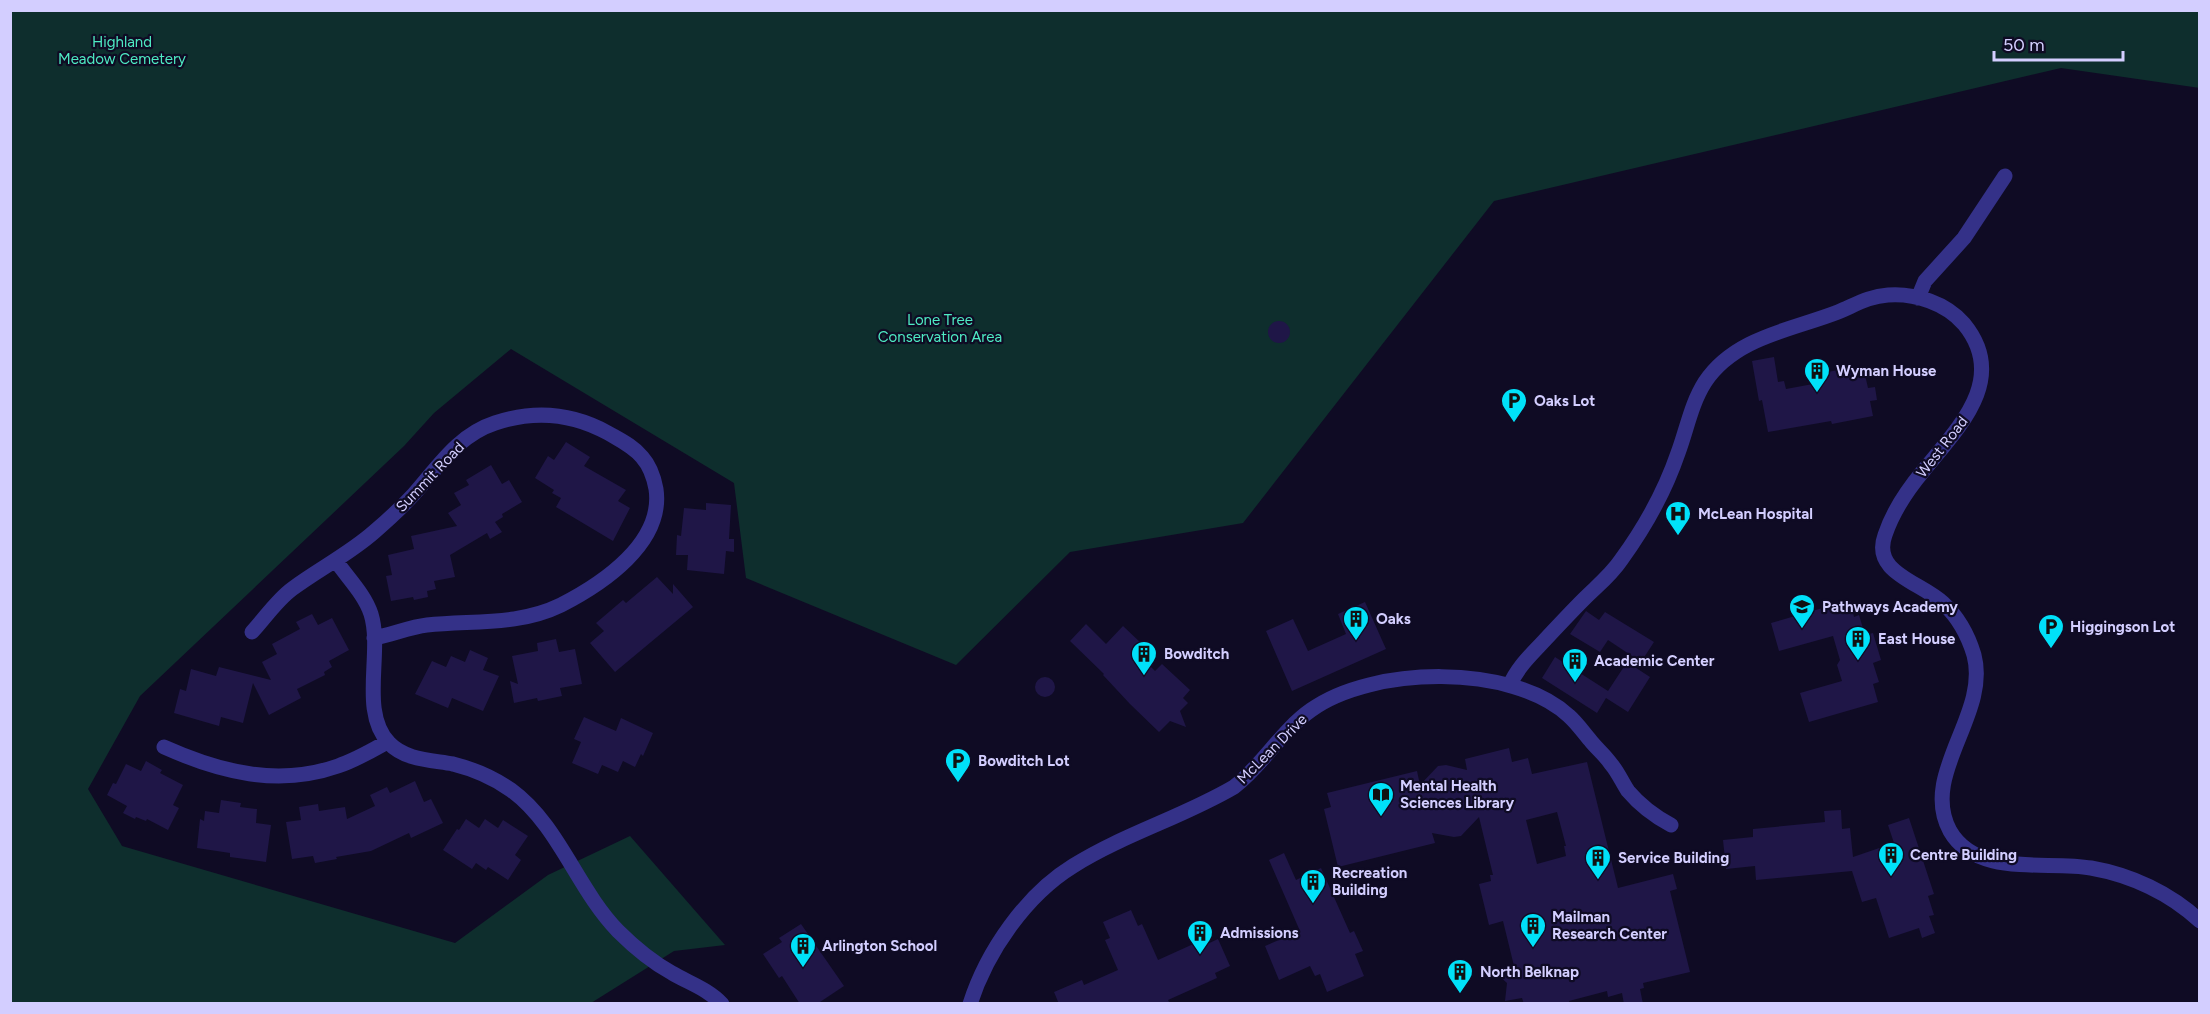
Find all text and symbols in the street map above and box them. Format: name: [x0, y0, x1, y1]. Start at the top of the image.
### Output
scale bar: [1994, 24, 2123, 62]
park label: Highland Meadow Cemetery: [58, 33, 186, 68]
text: 50 m: [2003, 34, 2045, 56]
park label: Lone Tree Conservation Area: [878, 311, 1002, 346]
building icon: Wyman House: [1802, 356, 1832, 394]
place label: Wyman House: [1836, 362, 1937, 380]
parking icon: Oaks Lot: [1499, 386, 1529, 424]
place label: Oaks Lot: [1534, 392, 1595, 410]
street label: West Road: [1912, 413, 1972, 481]
street label: Summit Road: [392, 438, 468, 516]
hospital icon: McLean Hospital: [1663, 499, 1693, 537]
place label: McLean Hospital: [1698, 505, 1813, 523]
school or university icon: Pathways Academy: [1787, 592, 1817, 630]
place label: Pathways Academy: [1822, 598, 1958, 616]
building icon: Oaks: [1341, 604, 1371, 642]
place label: Oaks: [1376, 610, 1411, 628]
parking icon: Higgingson Lot: [2036, 612, 2066, 650]
place label: Higgingson Lot: [2070, 618, 2175, 636]
building icon: East House: [1843, 624, 1873, 662]
place label: East House: [1878, 630, 1956, 648]
building icon: Bowditch: [1129, 639, 1159, 677]
place label: Bowditch: [1164, 645, 1229, 663]
building icon: Academic Center: [1560, 646, 1590, 684]
place label: Academic Center: [1594, 652, 1715, 670]
street label: McLean Drive: [1233, 710, 1311, 788]
parking icon: Bowditch Lot: [943, 746, 973, 784]
place label: Bowditch Lot: [978, 752, 1070, 770]
place label: Mental Health Sciences Library: [1400, 777, 1514, 812]
library icon: Mental Health Sciences Library: [1366, 780, 1396, 818]
building icon: Centre Building: [1876, 840, 1906, 878]
building icon: Service Building: [1583, 843, 1613, 881]
place label: Centre Building: [1910, 846, 2017, 864]
place label: Service Building: [1618, 849, 1729, 867]
place label: Recreation Building: [1332, 864, 1407, 899]
building icon: Recreation Building: [1298, 867, 1328, 905]
place label: Mailman Research Center: [1552, 908, 1667, 943]
building icon: Mailman Research Center: [1518, 911, 1548, 949]
building icon: Admissions: [1185, 918, 1215, 956]
place label: Admissions: [1220, 924, 1299, 942]
building icon: Arlington School: [788, 931, 818, 969]
place label: Arlington School: [822, 937, 937, 955]
building icon: North Belknap: [1445, 957, 1475, 995]
place label: North Belknap: [1480, 963, 1579, 981]

